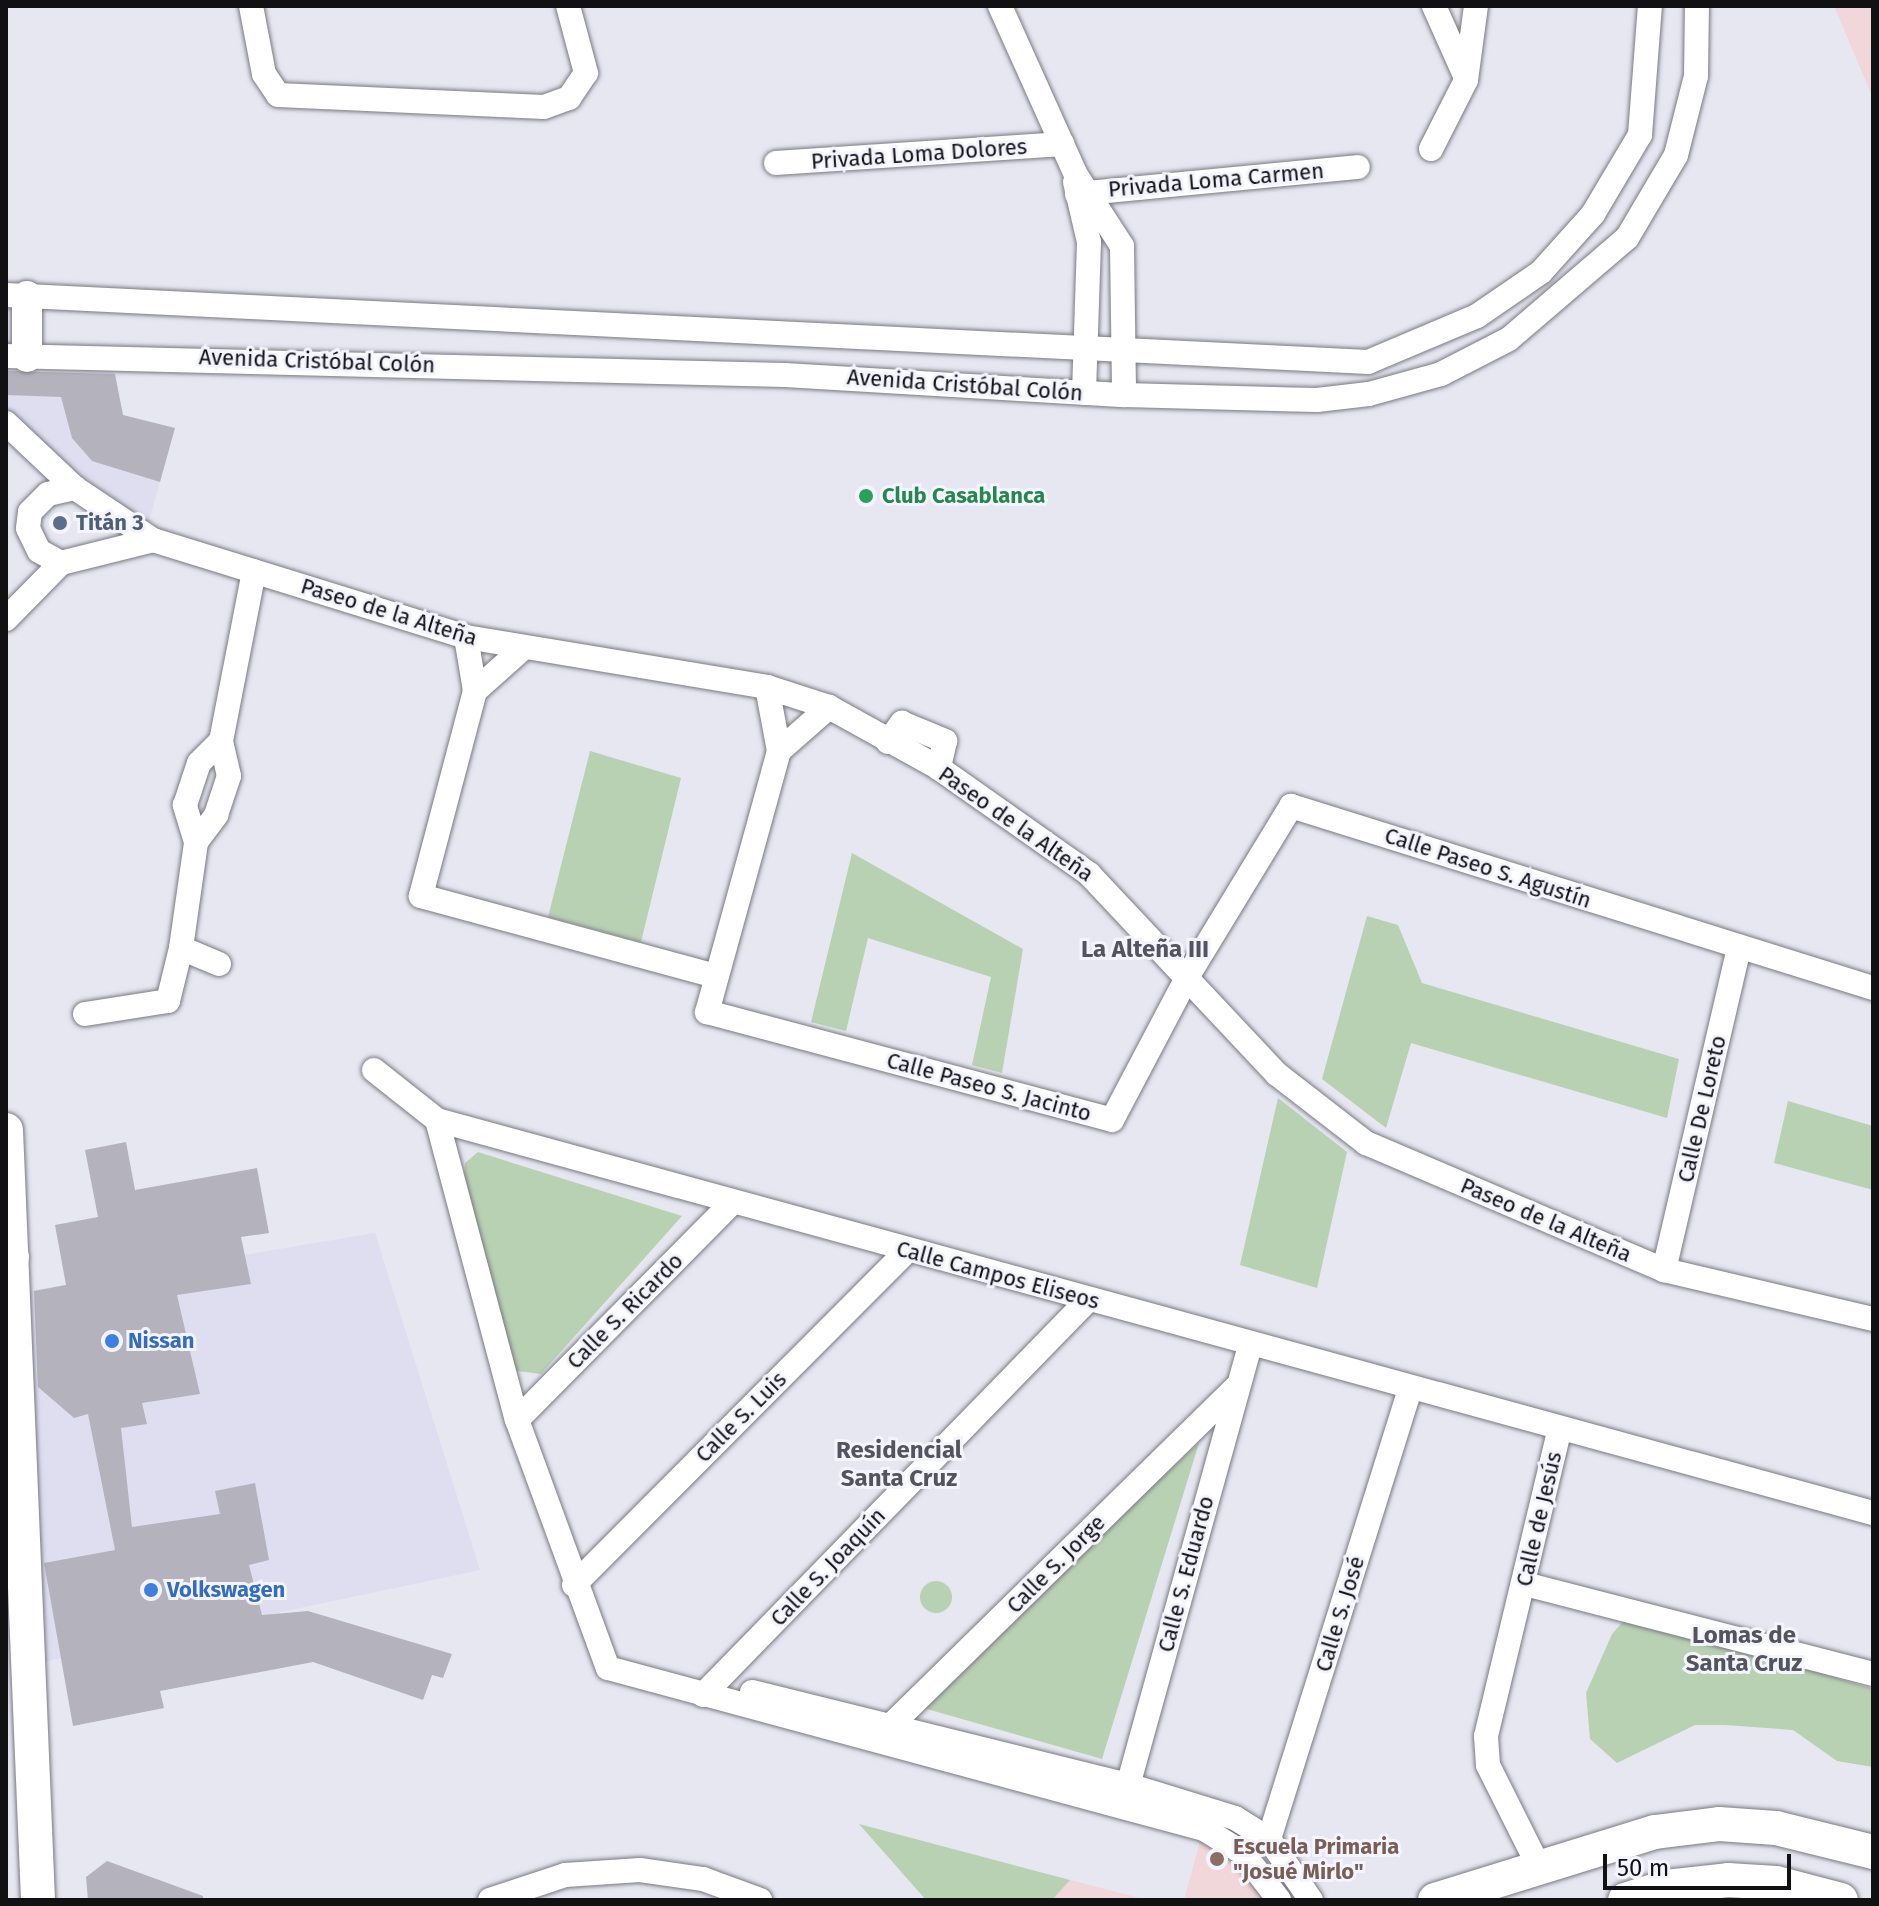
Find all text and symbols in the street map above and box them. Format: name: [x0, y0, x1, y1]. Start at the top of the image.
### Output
street label: Privada Loma Dolores: [810, 133, 1028, 175]
street label: Privada Loma Carmen: [1107, 157, 1325, 203]
street label: Avenida Cristóbal Colón: [198, 344, 436, 378]
street label: Avenida Cristóbal Colón: [846, 364, 1084, 406]
place label: Club Casablanca: [882, 483, 1045, 509]
marker: Club Casablanca: [857, 487, 875, 505]
place label: Titán 3: [76, 510, 144, 536]
marker: Titán 3: [51, 514, 69, 532]
street label: Paseo de la Alteña: [298, 573, 480, 651]
street label: Paseo de la Alteña: [934, 761, 1098, 887]
street label: Calle Paseo S. Agustín: [1381, 822, 1595, 914]
district label: La Alteña III: [1081, 936, 1209, 964]
street label: Calle De Loreto: [1672, 1033, 1732, 1185]
street label: Calle Paseo S. Jacinto: [884, 1047, 1094, 1127]
street label: Paseo de la Alteña: [1457, 1172, 1635, 1268]
street label: Calle Campos Eliseos: [894, 1235, 1102, 1315]
street label: Calle S. Ricardo: [562, 1248, 688, 1374]
place label: Nissan: [128, 1328, 194, 1354]
marker: Nissan: [103, 1332, 121, 1350]
street label: Calle S. Luis: [690, 1366, 792, 1468]
district label: Residencial Santa Cruz: [836, 1437, 962, 1493]
street label: Calle de Jesús: [1511, 1449, 1567, 1589]
street label: Calle S. Eduardo: [1152, 1493, 1220, 1655]
street label: Calle S. Joaquín: [765, 1502, 891, 1632]
street label: Calle S. Jorge: [1001, 1509, 1111, 1619]
street label: Calle S. José: [1310, 1553, 1370, 1675]
place label: Volkswagen: [167, 1577, 285, 1603]
marker: Volkswagen: [142, 1581, 160, 1599]
district label: Lomas de Santa Cruz: [1686, 1622, 1802, 1678]
place label: Escuela Primaria "Josué Mirlo": [1233, 1833, 1399, 1884]
scale bar: [1607, 1838, 1795, 1888]
marker: Escuela Primaria "Josué Mirlo": [1208, 1850, 1226, 1868]
text: 50 m: [1617, 1854, 1669, 1882]

